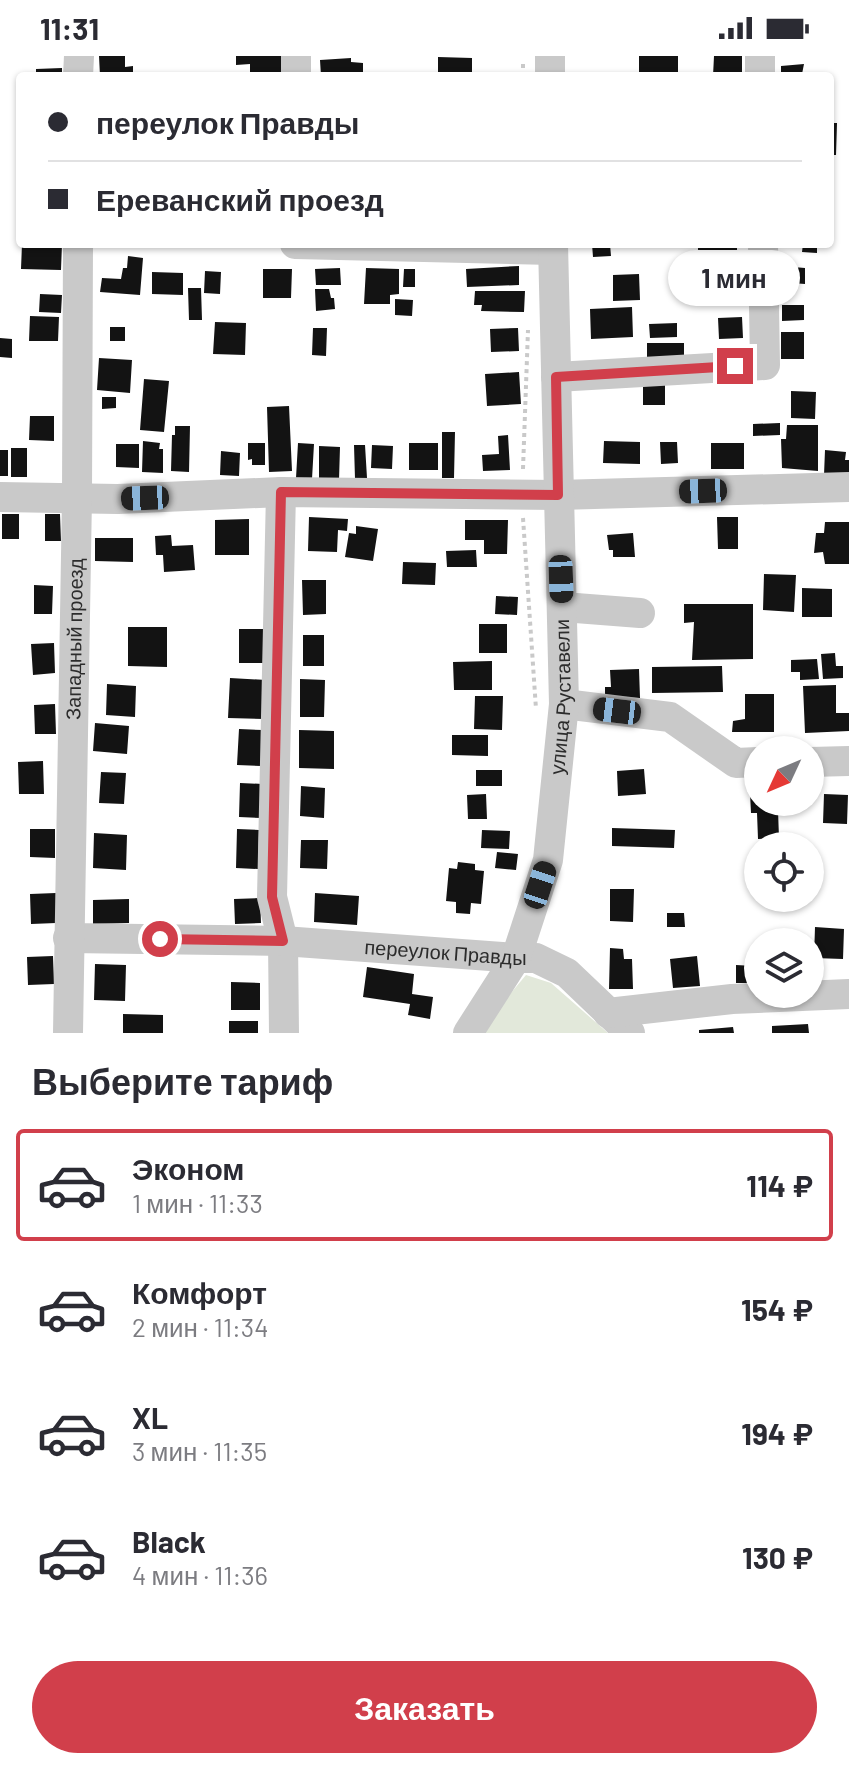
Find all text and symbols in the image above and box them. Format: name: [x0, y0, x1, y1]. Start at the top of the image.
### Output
text: 11:31: [40, 10, 99, 46]
text: переулок Правды: [96, 104, 359, 140]
text: Ереванский проезд: [96, 181, 384, 217]
callout: 1 мин: [669, 250, 801, 306]
text: 1 мин: [701, 262, 767, 293]
route end: [717, 348, 753, 384]
car: [679, 478, 727, 504]
car: [121, 485, 169, 511]
car: [548, 555, 574, 603]
street label: Западный проезд: [60, 558, 87, 720]
street label: улица Руставели: [544, 619, 575, 776]
car: [592, 696, 642, 726]
north arrow: [744, 736, 824, 816]
map controls: [744, 736, 824, 1008]
button: locate: [744, 832, 824, 912]
car: [521, 858, 559, 912]
route start: [142, 921, 178, 957]
button: layers: [744, 928, 824, 1008]
street label: переулок Правды: [364, 934, 527, 969]
text: Выберите тариф: [32, 1059, 333, 1102]
icon: car: [36, 1149, 108, 1221]
text: Эконом: [132, 1150, 245, 1186]
text: 114 ₽: [746, 1167, 813, 1203]
text: 1 мин · 11:33: [132, 1187, 263, 1218]
icon: car: [36, 1273, 108, 1345]
text: Комфорт: [132, 1274, 267, 1310]
text: 154 ₽: [741, 1291, 813, 1327]
text: 2 мин · 11:34: [132, 1311, 269, 1342]
icon: car: [36, 1397, 108, 1469]
text: XL: [132, 1399, 168, 1435]
text: 194 ₽: [741, 1415, 813, 1451]
text: 3 мин · 11:35: [132, 1435, 267, 1466]
icon: car: [36, 1521, 108, 1593]
text: Black: [132, 1523, 206, 1559]
text: 130 ₽: [742, 1539, 813, 1575]
text: 4 мин · 11:36: [132, 1559, 268, 1590]
button: Заказать: [32, 1661, 817, 1753]

